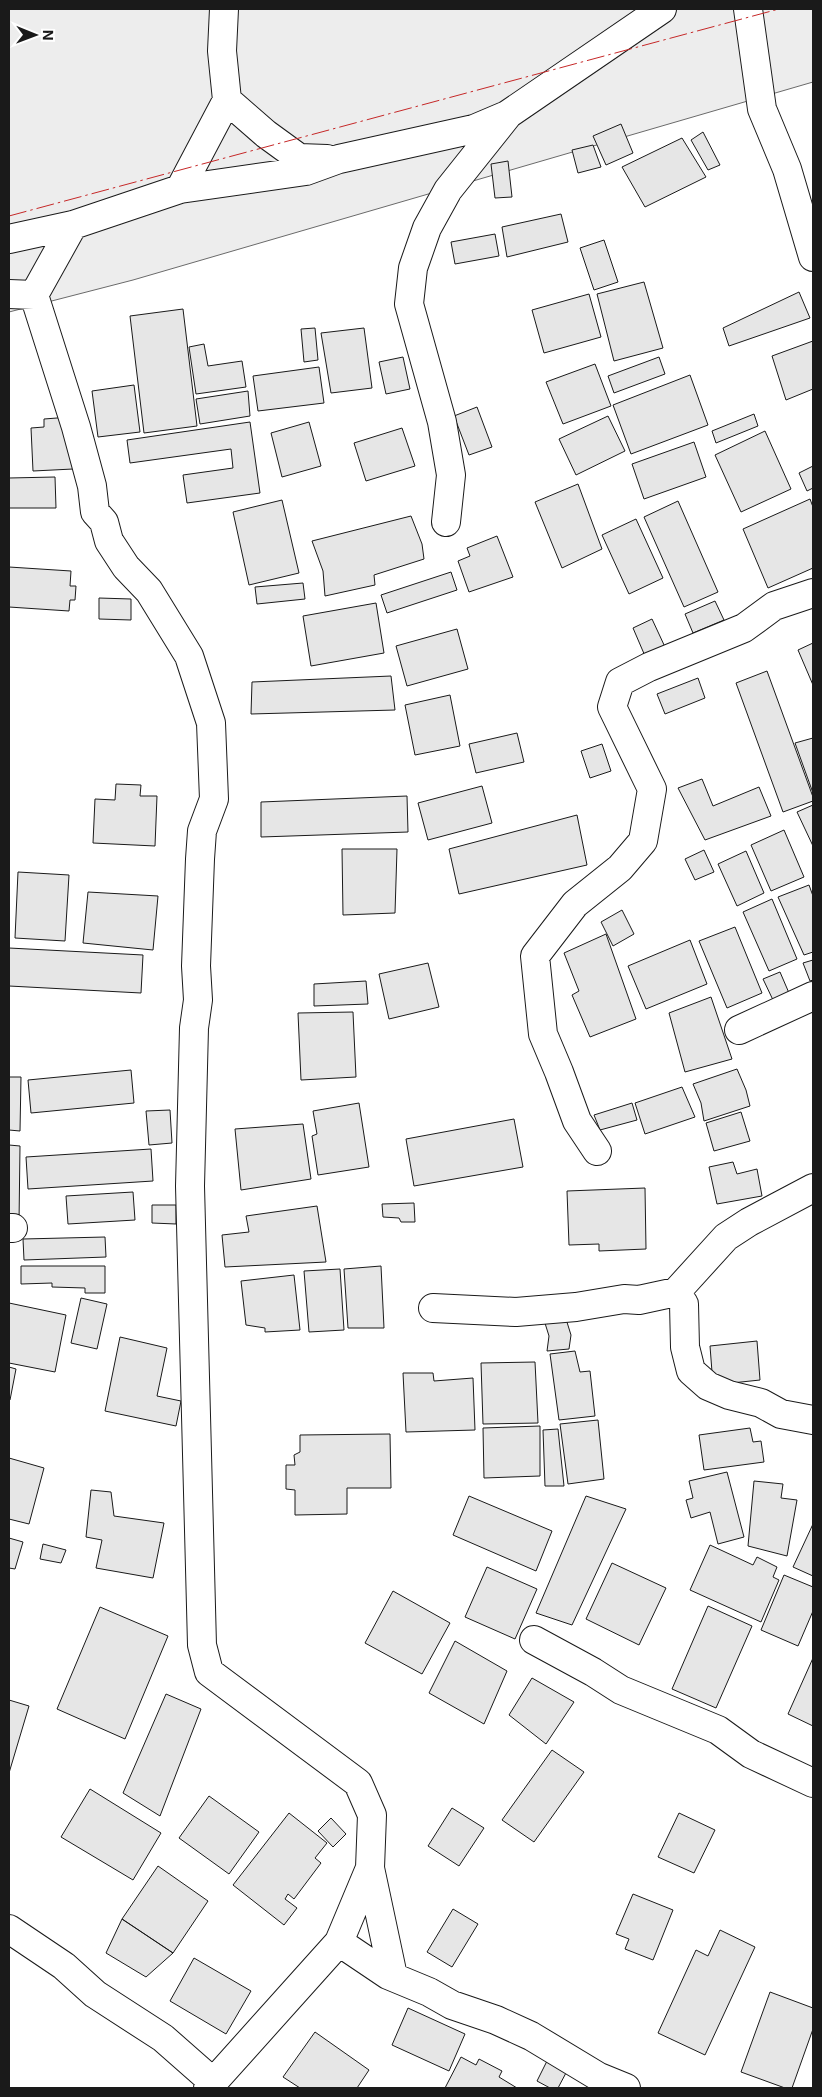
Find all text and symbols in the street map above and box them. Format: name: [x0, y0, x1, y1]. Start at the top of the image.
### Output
north arrow: [10, 10, 60, 60]
text: N: [40, 30, 57, 41]

